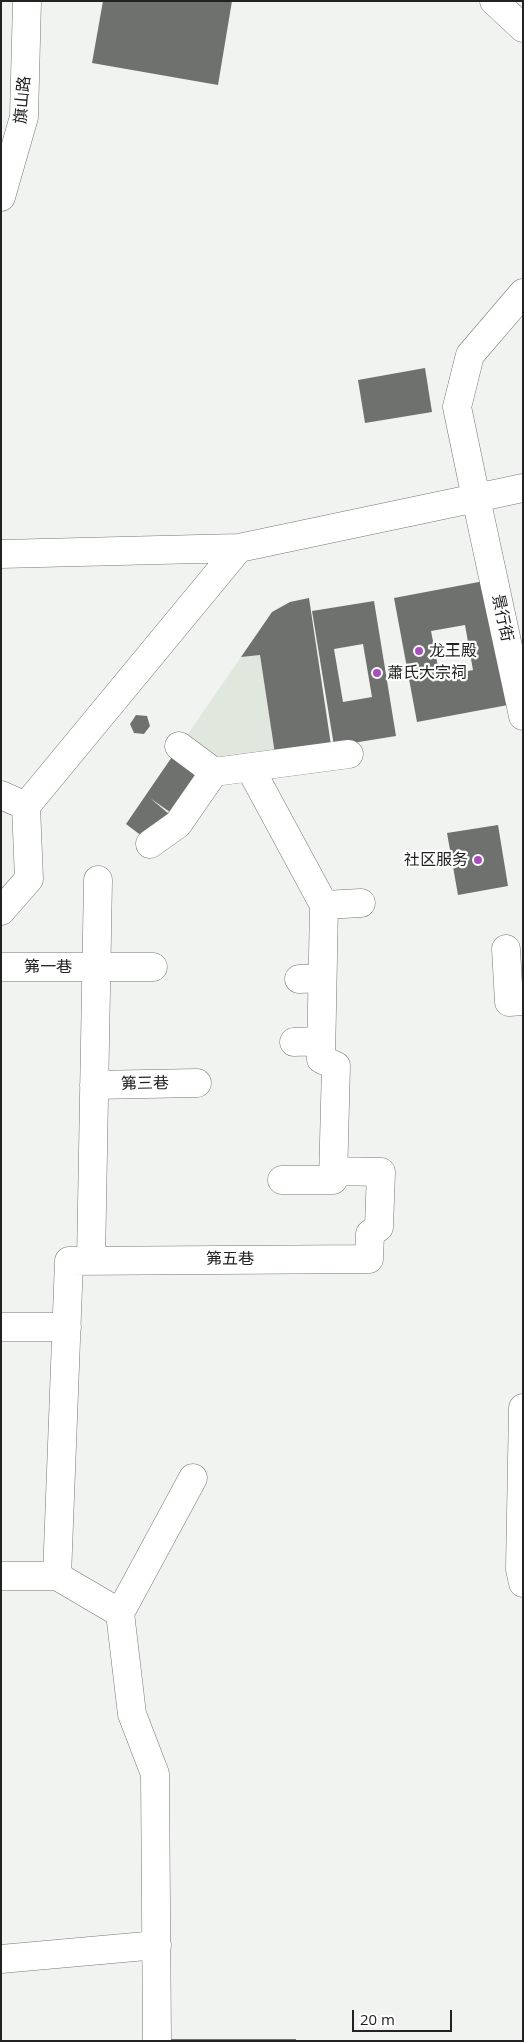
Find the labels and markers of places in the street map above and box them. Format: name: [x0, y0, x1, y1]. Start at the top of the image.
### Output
place label: 龙王殿: [429, 641, 477, 661]
marker: 龙王殿: [413, 645, 425, 657]
place label: 蕭氏大宗祠: [387, 663, 467, 683]
marker: 蕭氏大宗祠: [371, 667, 383, 679]
place label: 社区服务: [404, 850, 468, 870]
marker: 社区服务: [472, 854, 484, 866]

